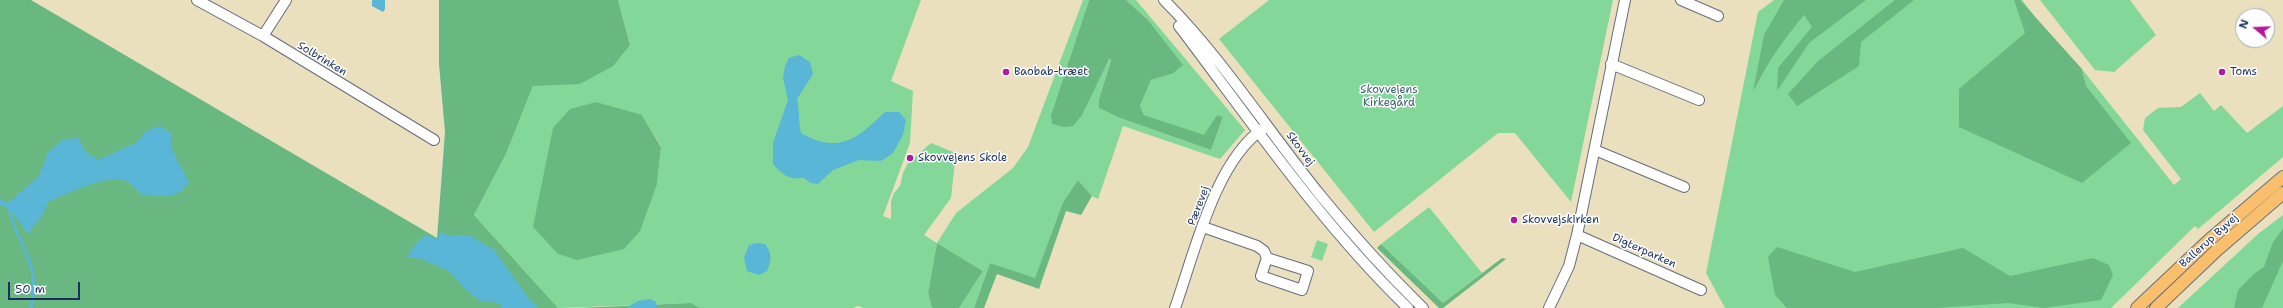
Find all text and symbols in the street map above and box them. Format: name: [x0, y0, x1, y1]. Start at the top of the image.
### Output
north arrow: [2235, 8, 2275, 48]
text: N: [2236, 18, 2253, 31]
street label: Solbrinken: [295, 39, 349, 79]
place label: Baobab-træet: [1014, 65, 1088, 79]
place label: Toms: [2230, 65, 2257, 79]
marker: Baobab-træet: [1001, 67, 1011, 77]
marker: Toms: [2217, 67, 2227, 77]
park label: Skovvejens Kirkegård: [1360, 83, 1418, 109]
street label: Skovvej: [1283, 129, 1317, 169]
place label: Skovvejens Skole: [918, 151, 1007, 165]
marker: Skovvejens Skole: [905, 153, 915, 163]
street label: Pærevej: [1185, 184, 1213, 228]
street label: Ballerup Byvej: [2177, 211, 2241, 271]
place label: Skovvejskirken: [1522, 213, 1599, 227]
marker: Skovvejskirken: [1509, 215, 1519, 225]
street label: Digterparken: [1610, 231, 1678, 271]
scale bar: [10, 274, 82, 300]
text: 50 m: [15, 281, 45, 297]

